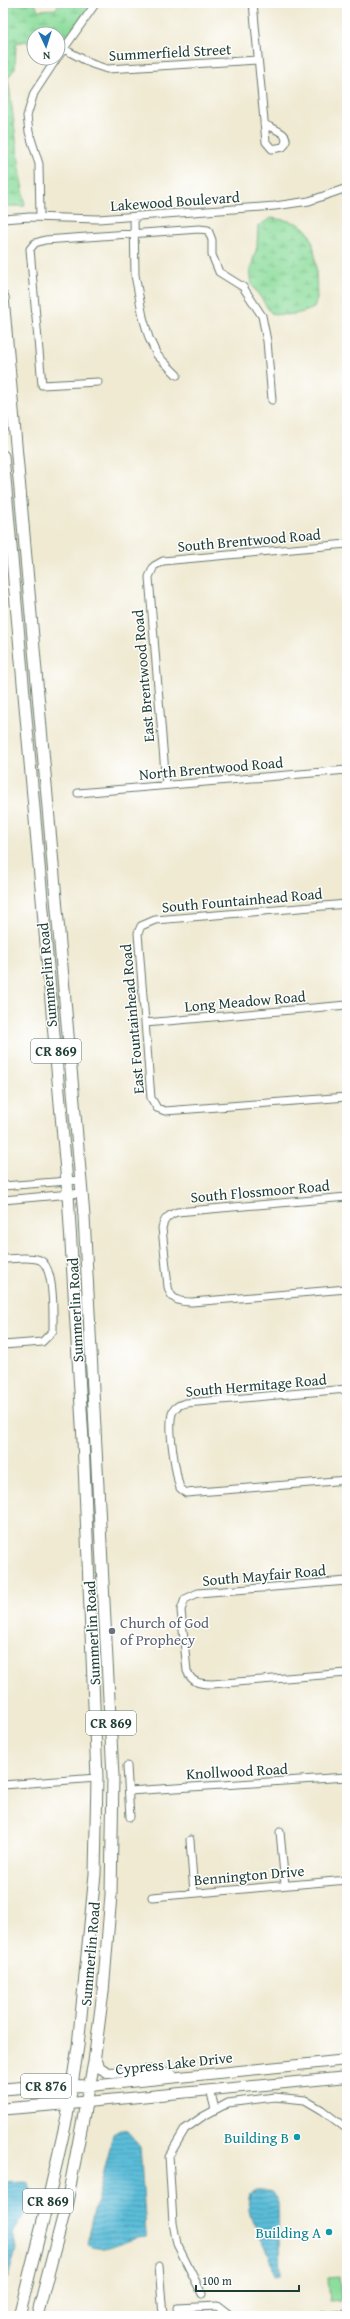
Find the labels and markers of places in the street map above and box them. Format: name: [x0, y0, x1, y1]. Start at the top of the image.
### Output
place label: Church of God of Prophecy: [120, 1612, 209, 1650]
marker: Church of God of Prophecy: [107, 1626, 117, 1636]
place label: Building B: [224, 2127, 289, 2148]
marker: Building B: [292, 2132, 302, 2142]
place label: Building A: [255, 2222, 321, 2243]
marker: Building A: [324, 2227, 334, 2237]

